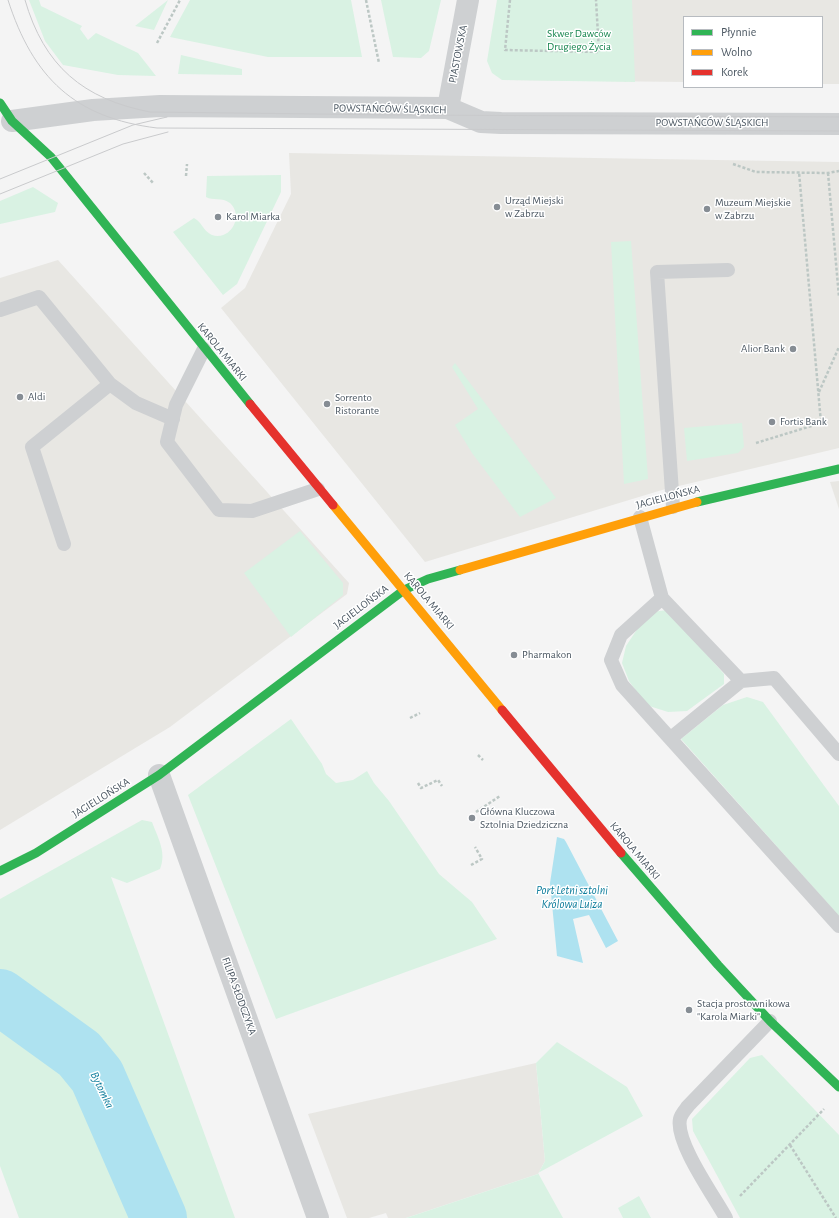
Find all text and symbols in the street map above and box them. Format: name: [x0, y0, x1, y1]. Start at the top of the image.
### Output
legend: [683, 16, 823, 88]
street label: PIASTOWSKA: [446, 24, 470, 84]
text: Płynnie: [721, 26, 756, 38]
park label: Skwer Dawców Drugiego Życia: [547, 27, 611, 53]
text: Wolno: [721, 46, 752, 58]
text: Korek: [721, 66, 748, 78]
street label: POWSTAŃCÓW ŚLĄSKICH: [333, 101, 447, 117]
street label: POWSTAŃCÓW ŚLĄSKICH: [655, 116, 769, 130]
place label: Urząd Miejski w Zabrzu: [505, 194, 563, 220]
place label: Muzeum Miejskie w Zabrzu: [715, 196, 791, 222]
marker: Urząd Miejski w Zabrzu: [492, 202, 502, 212]
marker: Muzeum Miejskie w Zabrzu: [702, 204, 712, 214]
place label: Karol Miarka: [226, 210, 280, 224]
marker: Karol Miarka: [213, 212, 223, 222]
street label: KAROLA MIARKI: [194, 320, 250, 384]
place label: Alior Bank: [741, 342, 785, 356]
marker: Alior Bank: [788, 344, 798, 354]
place label: Aldi: [28, 390, 45, 404]
place label: Sorrento Ristorante: [335, 391, 379, 417]
marker: Aldi: [15, 392, 25, 402]
marker: Sorrento Ristorante: [322, 399, 332, 409]
place label: Fortis Bank: [780, 415, 827, 429]
marker: Fortis Bank: [767, 417, 777, 427]
street label: JAGIELLOŃSKA: [635, 482, 701, 512]
street label: KAROLA MIARKI: [401, 570, 457, 632]
street label: JAGIELLOŃSKA: [331, 582, 391, 632]
place label: Pharmakon: [522, 648, 572, 662]
marker: Pharmakon: [509, 650, 519, 660]
street label: JAGIELLOŃSKA: [70, 775, 132, 821]
place label: Główna Kluczowa Sztolnia Dziedziczna: [480, 805, 568, 831]
marker: Główna Kluczowa Sztolnia Dziedziczna: [467, 813, 477, 823]
street label: KAROLA MIARKI: [607, 820, 663, 882]
water label: Port Letni sztolni Królowa Luiza: [536, 883, 608, 911]
street label: FILIPA SŁODCZYKA: [219, 955, 259, 1037]
place label: Stacja prostownikowa "Karola Miarki": [697, 997, 790, 1023]
marker: Stacja prostownikowa "Karola Miarki": [684, 1005, 694, 1015]
water label: Bytomka: [87, 1069, 117, 1111]

